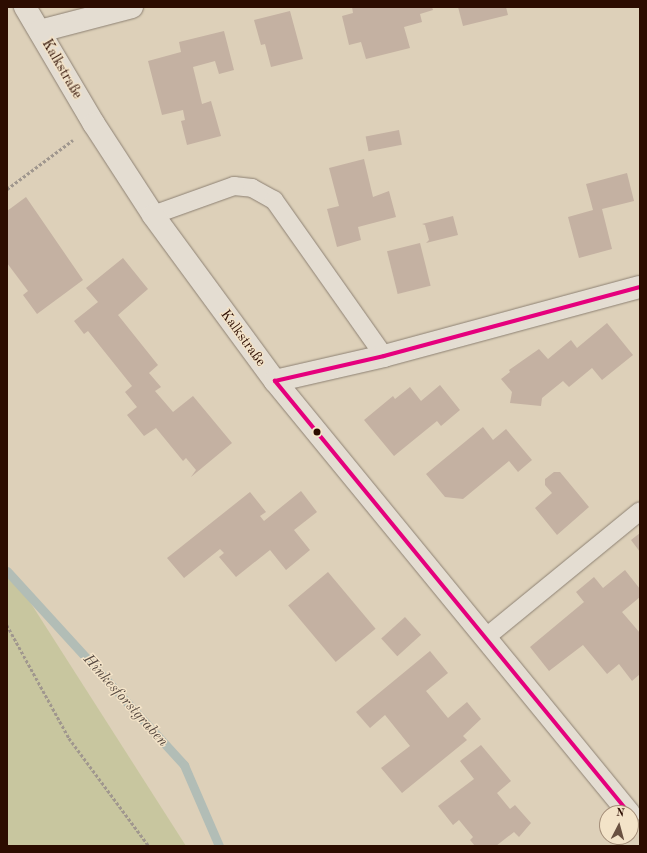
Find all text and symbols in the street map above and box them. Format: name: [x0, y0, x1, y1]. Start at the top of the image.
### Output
street label: Kalkstraße: [38, 36, 86, 102]
street label: Kalkstraße: [217, 306, 269, 370]
unlabelled marker: [312, 427, 322, 437]
water label: Hinkesforstgraben: [79, 651, 171, 751]
north arrow: [599, 805, 639, 845]
text: N: [615, 808, 625, 819]

